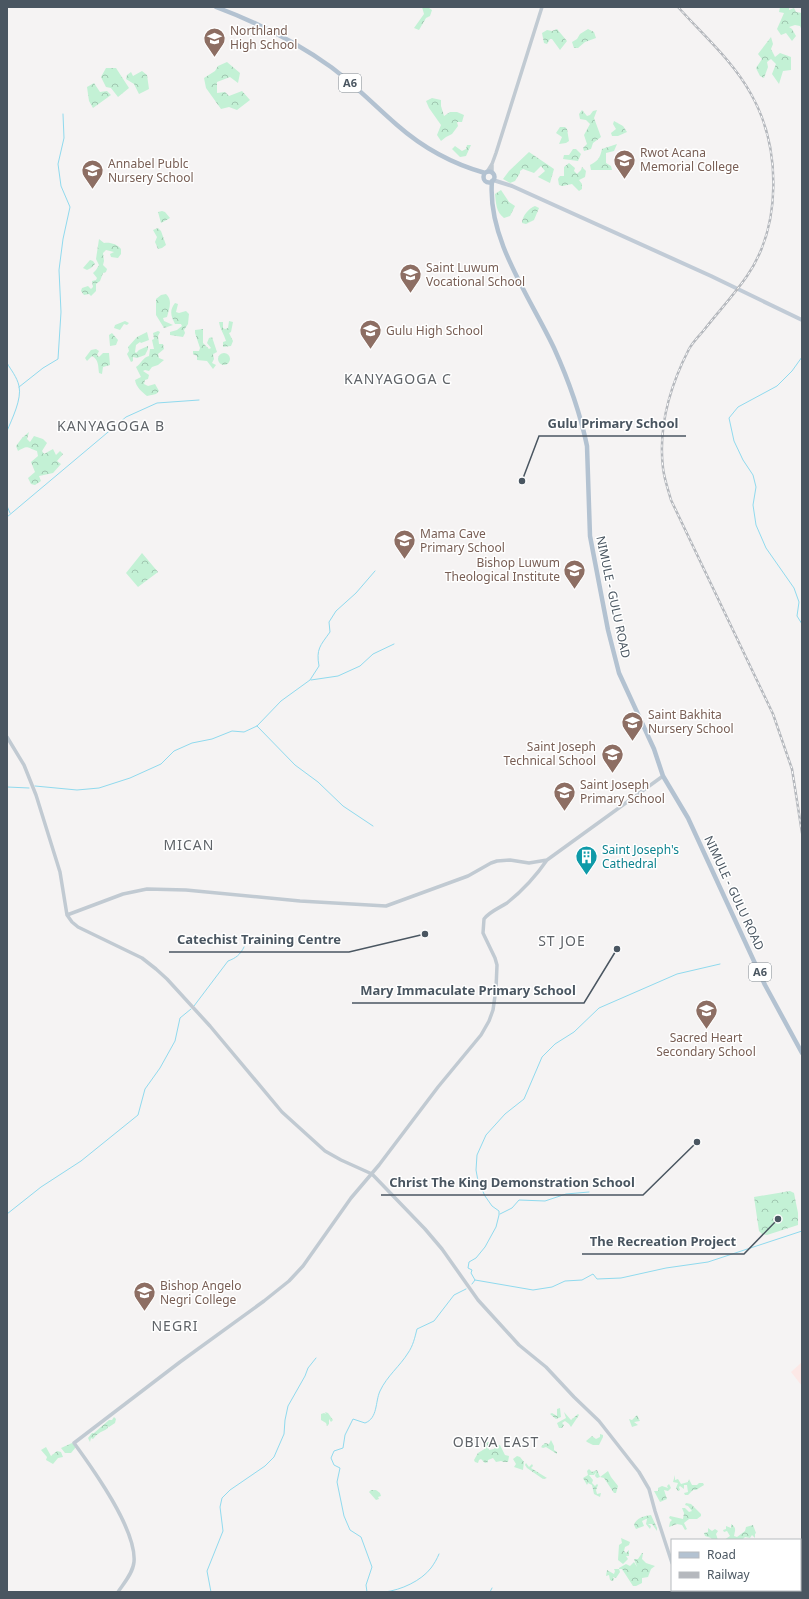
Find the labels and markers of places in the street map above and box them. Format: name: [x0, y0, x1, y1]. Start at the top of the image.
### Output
place label: Northland High School: [230, 22, 297, 53]
school or university icon: Northland High School: [201, 25, 227, 58]
place label: Rwot Acana Memorial College: [640, 144, 739, 175]
school or university icon: Rwot Acana Memorial College: [612, 147, 638, 180]
place label: Annabel Publc Nursery School: [108, 155, 194, 186]
school or university icon: Annabel Publc Nursery School: [80, 158, 106, 191]
place label: Saint Luwum Vocational School: [426, 259, 525, 290]
school or university icon: Saint Luwum Vocational School: [398, 262, 424, 295]
school or university icon: Gulu High School: [357, 318, 383, 351]
place label: Gulu High School: [386, 322, 483, 339]
callout: Gulu Primary School: [539, 411, 686, 436]
place label: Mama Cave Primary School: [420, 525, 505, 556]
school or university icon: Mama Cave Primary School: [392, 528, 418, 561]
place label: Bishop Luwum Theological Institute: [445, 554, 560, 585]
school or university icon: Bishop Luwum Theological Institute: [562, 557, 588, 590]
place label: Saint Bakhita Nursery School: [648, 706, 734, 737]
school or university icon: Saint Bakhita Nursery School: [619, 709, 645, 742]
place label: Saint Joseph Technical School: [504, 738, 596, 769]
school or university icon: Saint Joseph Technical School: [599, 741, 625, 774]
place label: Saint Joseph Primary School: [580, 776, 665, 807]
school or university icon: Saint Joseph Primary School: [551, 779, 577, 812]
place label: Saint Joseph's Cathedral: [602, 841, 679, 872]
building icon: Saint Joseph's Cathedral: [573, 844, 599, 877]
callout: Catechist Training Centre: [169, 927, 349, 952]
callout: Mary Immaculate Primary School: [352, 978, 584, 1003]
school or university icon: Sacred Heart Secondary School: [693, 998, 719, 1031]
place label: Sacred Heart Secondary School: [656, 1029, 756, 1060]
callout: Christ The King Demonstration School: [381, 1170, 643, 1195]
callout: The Recreation Project: [582, 1229, 744, 1254]
place label: Bishop Angelo Negri College: [160, 1277, 241, 1308]
school or university icon: Bishop Angelo Negri College: [131, 1280, 157, 1313]

